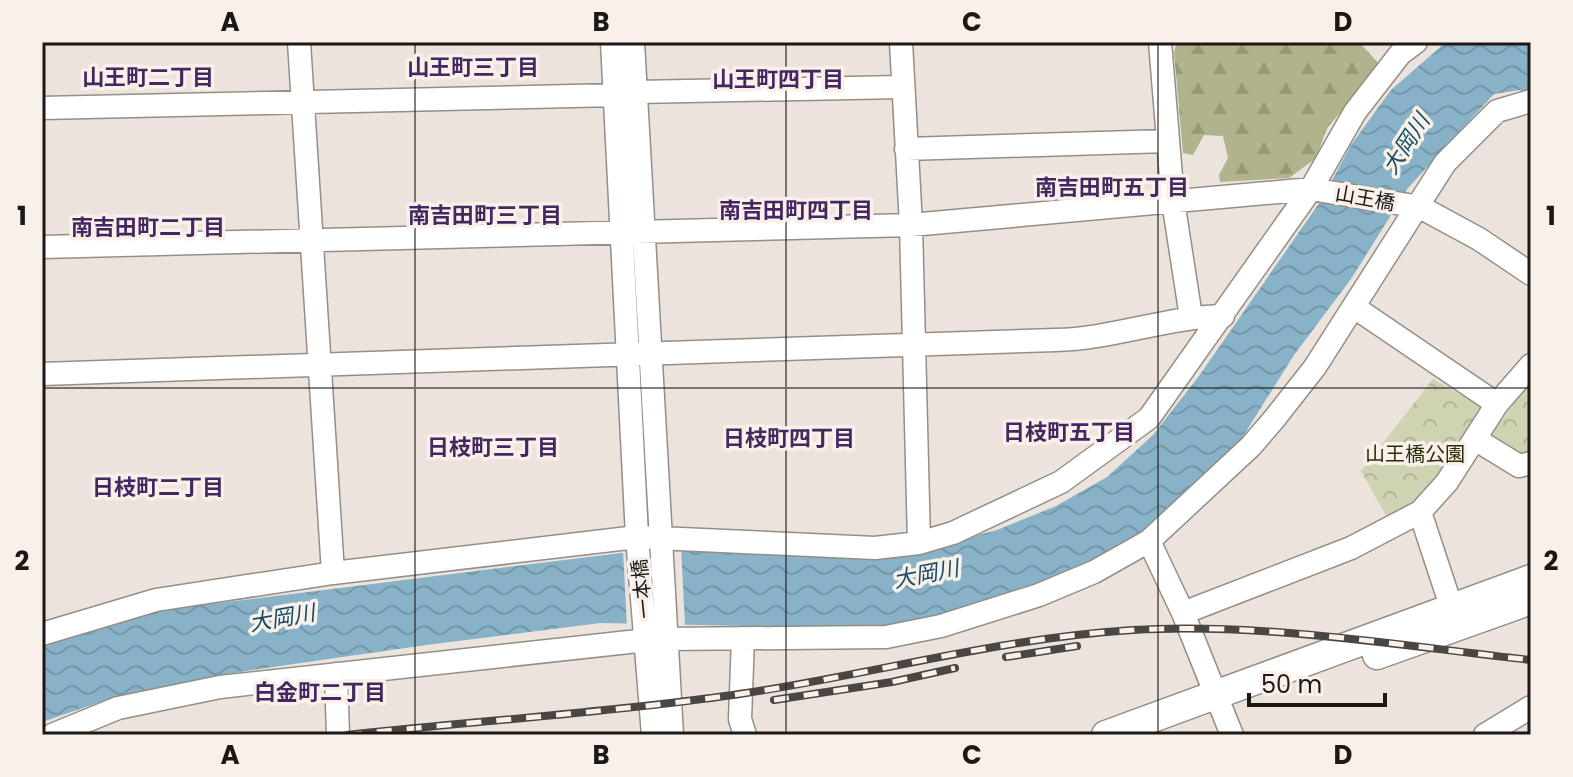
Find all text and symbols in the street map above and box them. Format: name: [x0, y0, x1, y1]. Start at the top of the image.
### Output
text: A: [220, 4, 240, 40]
text: B: [592, 4, 610, 40]
text: C: [962, 4, 982, 40]
text: D: [1334, 4, 1353, 40]
district label: 山王町三丁目: [407, 52, 539, 83]
district label: 山王町二丁目: [82, 62, 214, 93]
district label: 山王町四丁目: [712, 64, 844, 95]
water label: 大岡川: [1375, 106, 1438, 180]
district label: 南吉田町五丁目: [1035, 172, 1189, 203]
street label: 山王橋: [1333, 179, 1397, 217]
district label: 南吉田町四丁目: [719, 195, 873, 226]
text: 1: [17, 198, 27, 234]
text: 1: [1546, 198, 1556, 234]
district label: 南吉田町三丁目: [408, 200, 562, 231]
district label: 南吉田町二丁目: [71, 212, 225, 243]
district label: 日枝町五丁目: [1003, 417, 1135, 448]
district label: 日枝町四丁目: [723, 423, 855, 454]
district label: 日枝町三丁目: [427, 432, 559, 463]
park label: 山王橋公園: [1365, 440, 1465, 468]
district label: 日枝町二丁目: [92, 472, 224, 503]
text: 2: [15, 543, 30, 579]
text: 2: [1544, 543, 1559, 579]
water label: 大岡川: [891, 552, 963, 596]
street label: 一本橋: [625, 558, 659, 620]
water label: 大岡川: [247, 597, 319, 639]
scale bar: [1249, 657, 1385, 707]
text: 50 m: [1261, 668, 1322, 701]
district label: 白金町二丁目: [254, 677, 386, 708]
text: A: [220, 737, 240, 773]
text: B: [592, 737, 610, 773]
text: C: [962, 737, 982, 773]
text: D: [1334, 737, 1353, 773]

